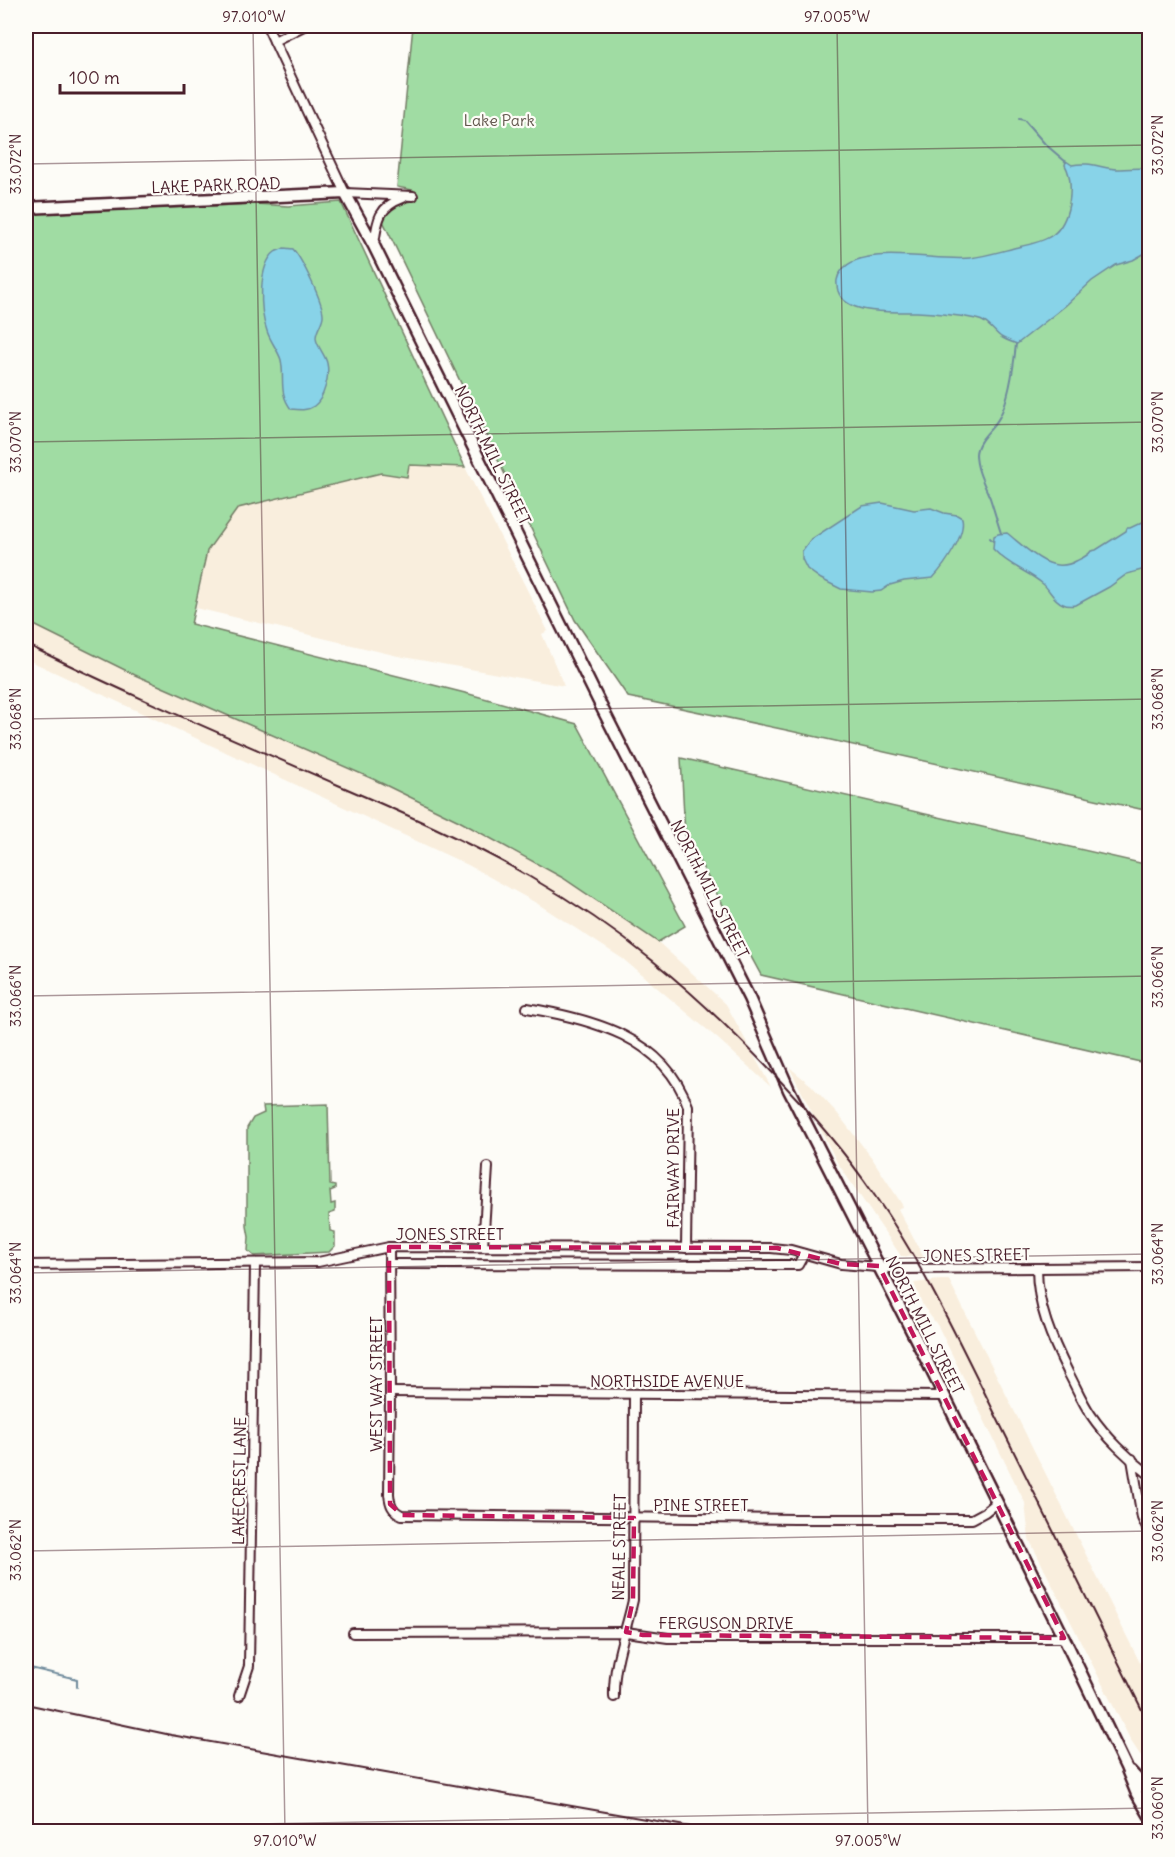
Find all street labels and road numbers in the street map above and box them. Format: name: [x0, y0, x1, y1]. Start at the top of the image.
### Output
street label: LAKE PARK ROAD: [151, 173, 281, 197]
street label: NORTH MILL STREET: [451, 382, 535, 528]
street label: NORTH MILL STREET: [666, 816, 754, 962]
street label: FAIRWAY DRIVE: [663, 1108, 683, 1228]
street label: JONES STREET: [396, 1224, 504, 1244]
street label: JONES STREET: [922, 1244, 1030, 1266]
street label: NORTH MILL STREET: [881, 1252, 969, 1398]
street label: WEST WAY STREET: [366, 1316, 386, 1452]
street label: NORTHSIDE AVENUE: [590, 1371, 744, 1391]
street label: LAKECREST LANE: [228, 1417, 250, 1545]
street label: NEALE STREET: [608, 1493, 630, 1601]
street label: PINE STREET: [653, 1495, 749, 1515]
street label: FERGUSON DRIVE: [658, 1613, 794, 1633]

